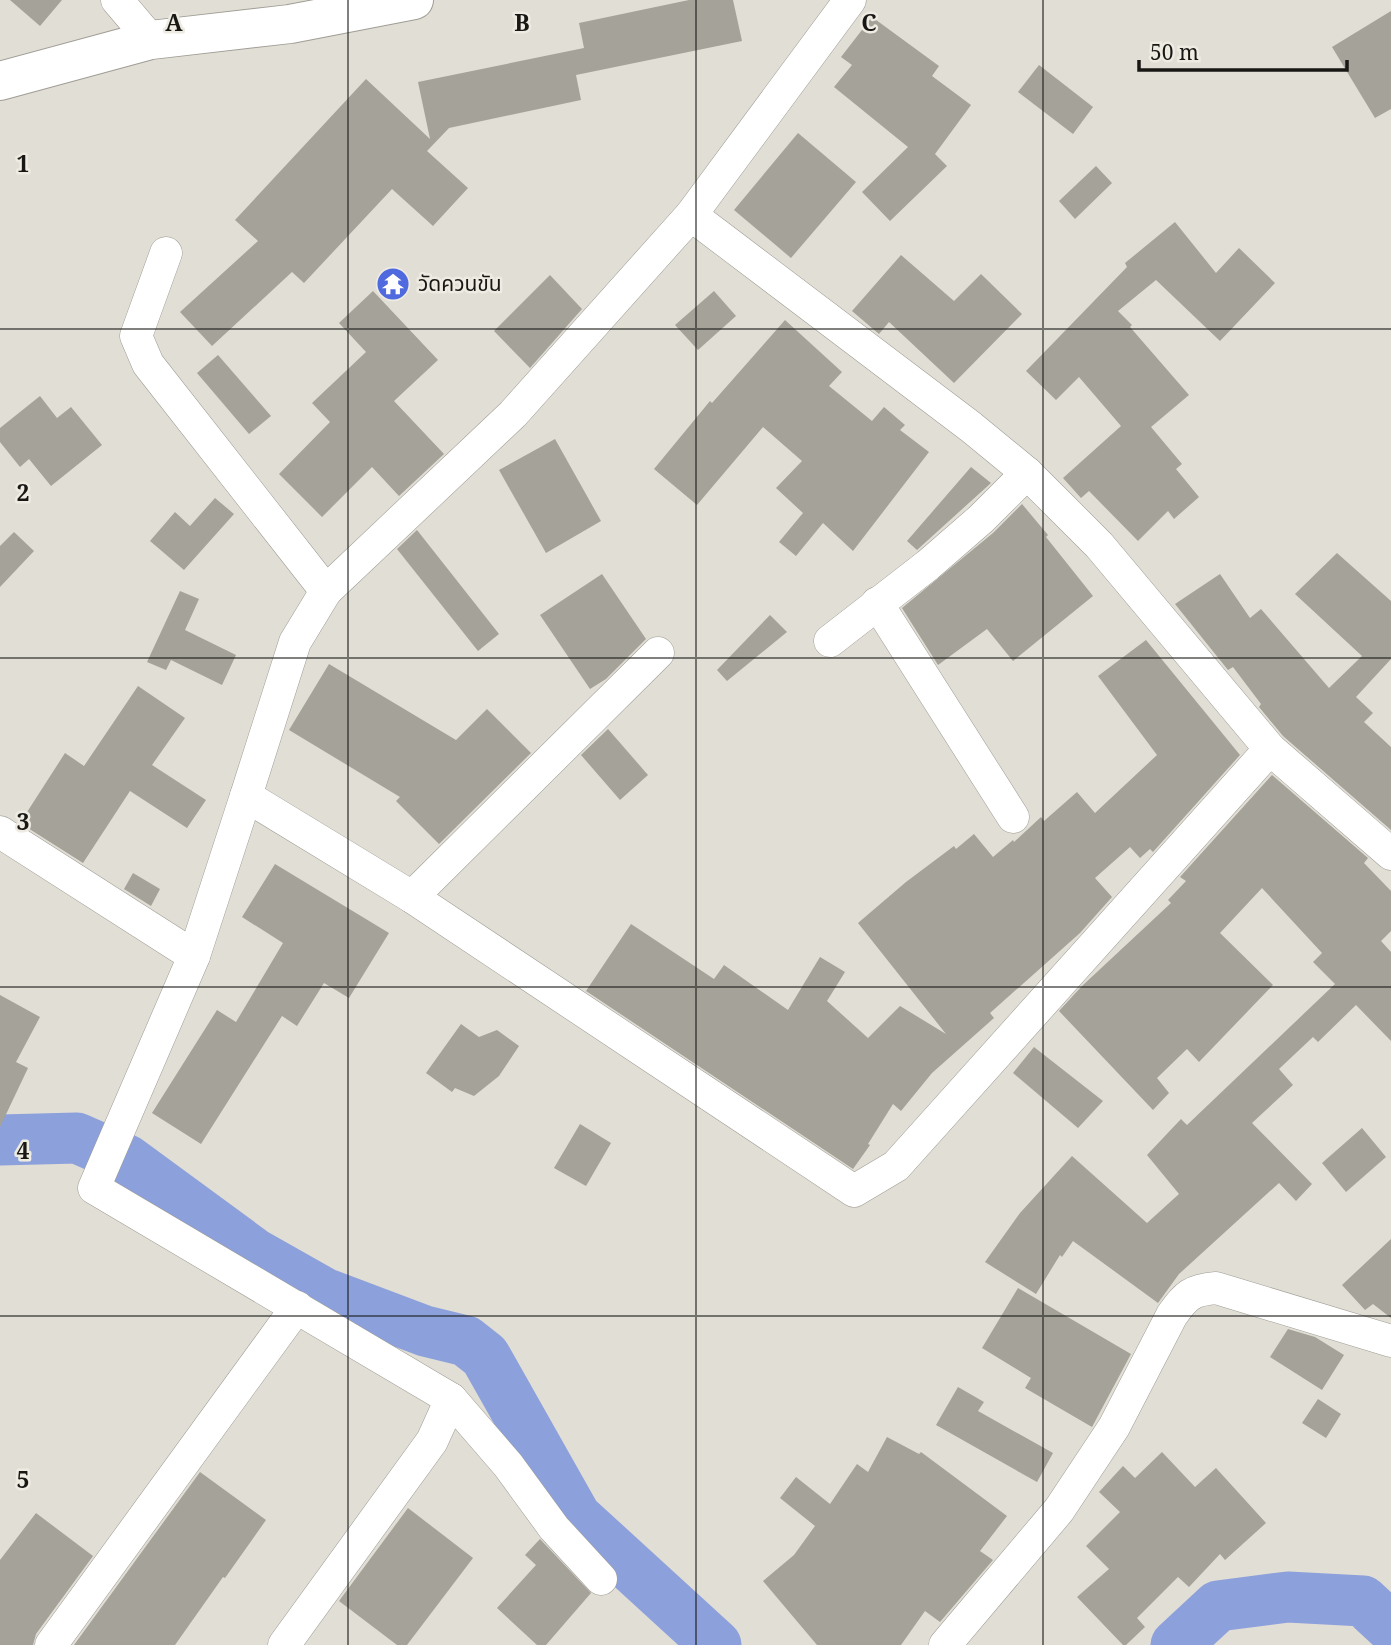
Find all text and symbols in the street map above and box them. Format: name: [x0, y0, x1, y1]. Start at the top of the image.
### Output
text: A: [165, 6, 183, 38]
text: B: [514, 6, 530, 38]
text: C: [861, 6, 877, 38]
scale bar: [1139, 28, 1347, 72]
text: 50 m: [1150, 38, 1199, 66]
text: 1: [17, 147, 30, 179]
temple icon: วัดควนขัน: [374, 265, 412, 303]
place label: วัดควนขัน: [418, 269, 502, 297]
text: 2: [17, 476, 30, 508]
text: 3: [17, 805, 30, 837]
text: 4: [17, 1134, 30, 1166]
text: 5: [17, 1463, 30, 1495]

